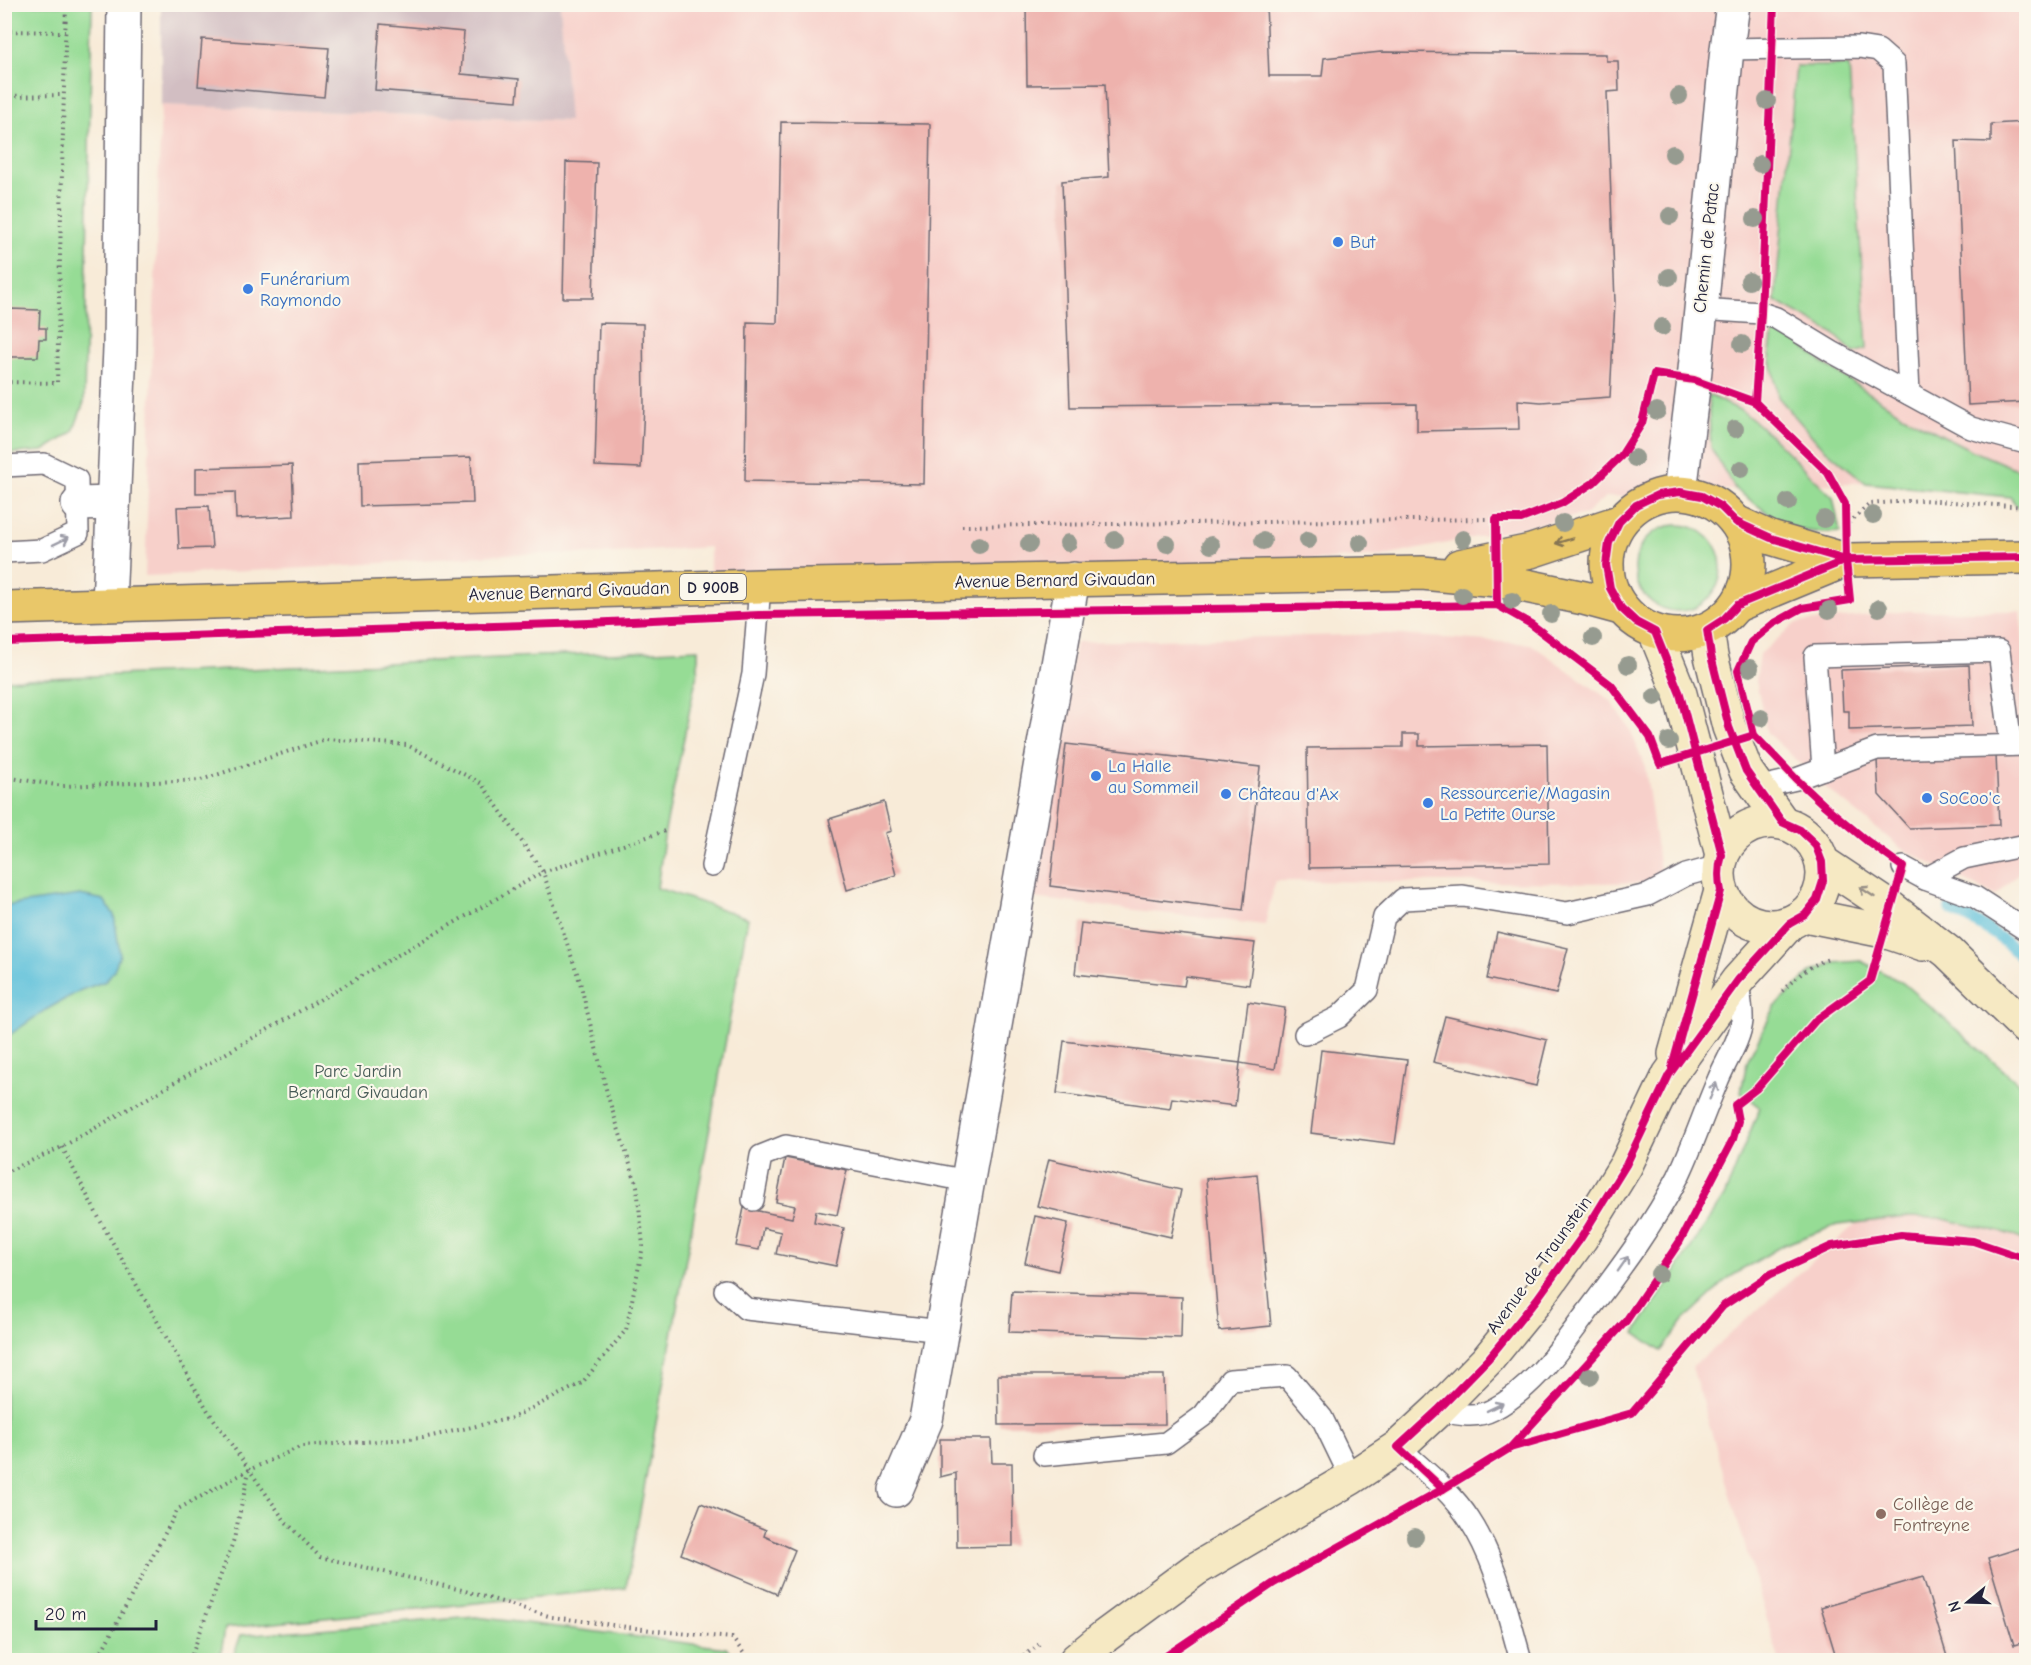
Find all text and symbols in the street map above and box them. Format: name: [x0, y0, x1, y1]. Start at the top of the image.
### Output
street label: Chemin de Patac: [1689, 182, 1724, 314]
place label: But: [1350, 232, 1376, 253]
marker: But: [1331, 235, 1345, 249]
place label: Funérarium Raymondo: [260, 269, 350, 311]
marker: Funérarium Raymondo: [241, 282, 255, 296]
one-way arrow: [51, 535, 69, 546]
one-way arrow: [1555, 536, 1574, 547]
street label: Avenue Bernard Givaudan: [954, 568, 1156, 593]
road number: D 900B: [680, 574, 746, 600]
street label: Avenue Bernard Givaudan: [468, 577, 670, 605]
place label: La Halle au Sommeil: [1108, 756, 1199, 798]
marker: La Halle au Sommeil: [1089, 769, 1103, 783]
place label: Ressourcerie/Magasin La Petite Ourse: [1440, 783, 1610, 825]
place label: Château d'Ax: [1238, 784, 1339, 805]
marker: Château d'Ax: [1219, 787, 1233, 801]
place label: SoCoo'c: [1939, 788, 2001, 809]
marker: SoCoo'c: [1920, 791, 1934, 805]
marker: Ressourcerie/Magasin La Petite Ourse: [1421, 796, 1435, 810]
one-way arrow: [1859, 886, 1876, 898]
park label: Parc Jardin Bernard Givaudan: [288, 1061, 428, 1103]
one-way arrow: [1708, 1083, 1719, 1101]
street label: Avenue de Traunstein: [1482, 1192, 1596, 1338]
one-way arrow: [1617, 1256, 1629, 1272]
one-way arrow: [1485, 1401, 1503, 1413]
place label: Collège de Fontreyne: [1893, 1494, 1974, 1536]
marker: Collège de Fontreyne: [1874, 1507, 1888, 1521]
north arrow: [1938, 1572, 1998, 1632]
scale bar: [36, 1593, 156, 1631]
text: N: [1945, 1599, 1965, 1614]
text: 20 m: [45, 1604, 86, 1625]

